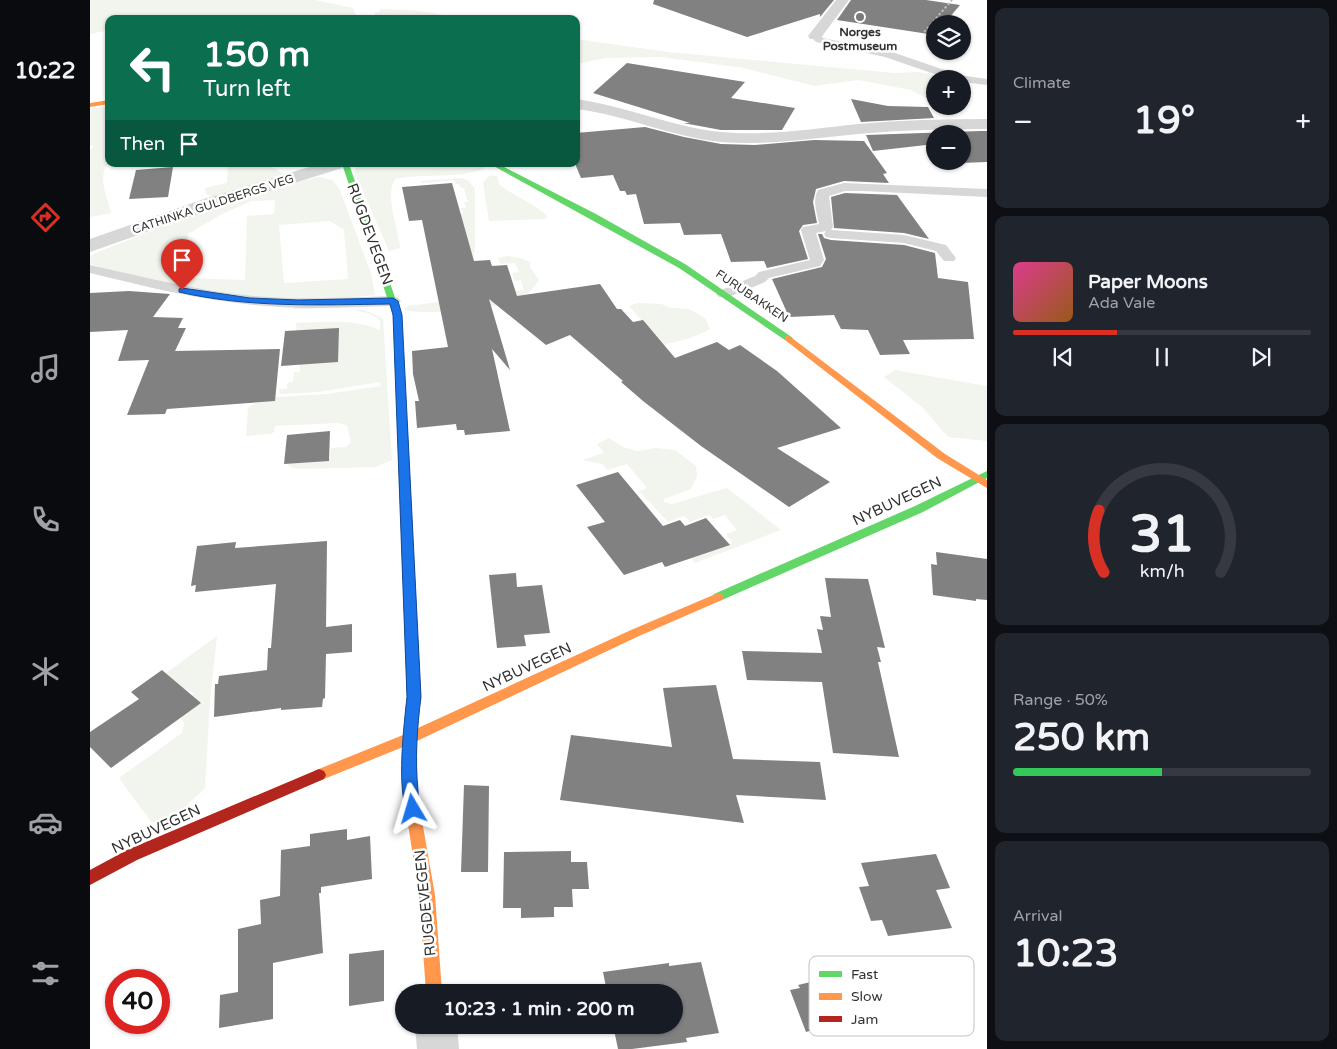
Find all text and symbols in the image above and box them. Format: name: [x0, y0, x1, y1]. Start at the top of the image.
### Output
marker: Norges Postmuseum: [854, 11, 866, 23]
map controls: [926, 15, 971, 170]
button: layers: [926, 15, 971, 60]
place label: Norges Postmuseum: [823, 25, 897, 53]
text: 150 m: [203, 34, 310, 76]
icon: left: [120, 35, 185, 100]
text: 10:22: [15, 58, 75, 84]
button: +: [926, 70, 971, 115]
text: Climate: [1013, 73, 1071, 93]
text: Turn left: [203, 76, 291, 102]
text: 19°: [1133, 98, 1195, 144]
text: −: [1013, 105, 1033, 139]
text: +: [1295, 105, 1311, 139]
button: −: [926, 125, 971, 170]
icon: arrive: [175, 130, 203, 158]
text: Then: [120, 133, 165, 155]
street label: CATHINKA GULDBERGS VEG: [130, 171, 296, 237]
street label: RUGDEVEGEN: [343, 181, 397, 287]
icon: directions: [28, 200, 63, 235]
pin: [161, 239, 203, 290]
icon: arrive: [168, 246, 196, 274]
street label: FURUBAKKEN: [713, 267, 791, 325]
text: Paper Moons: [1088, 271, 1208, 293]
text: Ada Vale: [1088, 293, 1155, 313]
icon: previous: [1049, 343, 1077, 371]
icon: pause: [1148, 343, 1176, 371]
icon: next: [1247, 343, 1275, 371]
icon: music: [28, 351, 63, 386]
street label: NYBUVEGEN: [850, 473, 944, 529]
icon: phone: [28, 502, 63, 537]
text: 31: [1129, 503, 1195, 566]
text: km/h: [1140, 561, 1184, 582]
street label: NYBUVEGEN: [480, 639, 574, 695]
icon: climate: [28, 654, 63, 689]
text: Range · 50%: [1013, 690, 1108, 710]
text: 250 km: [1013, 715, 1150, 761]
position arrow: [386, 782, 438, 834]
street label: NYBUVEGEN: [109, 801, 203, 857]
icon: car: [28, 805, 63, 840]
street label: RUGDEVEGEN: [410, 849, 440, 957]
text: Arrival: [1013, 906, 1062, 926]
text: 10:23: [1013, 931, 1118, 977]
icon: filters: [28, 956, 63, 991]
legend: [809, 956, 974, 1036]
text: Fast: [851, 966, 879, 983]
speed limit sign: 40: [105, 969, 170, 1034]
text: Slow: [851, 988, 883, 1005]
text: 10:23 · 1 min · 200 m: [443, 998, 635, 1020]
text: Jam: [851, 1011, 878, 1028]

